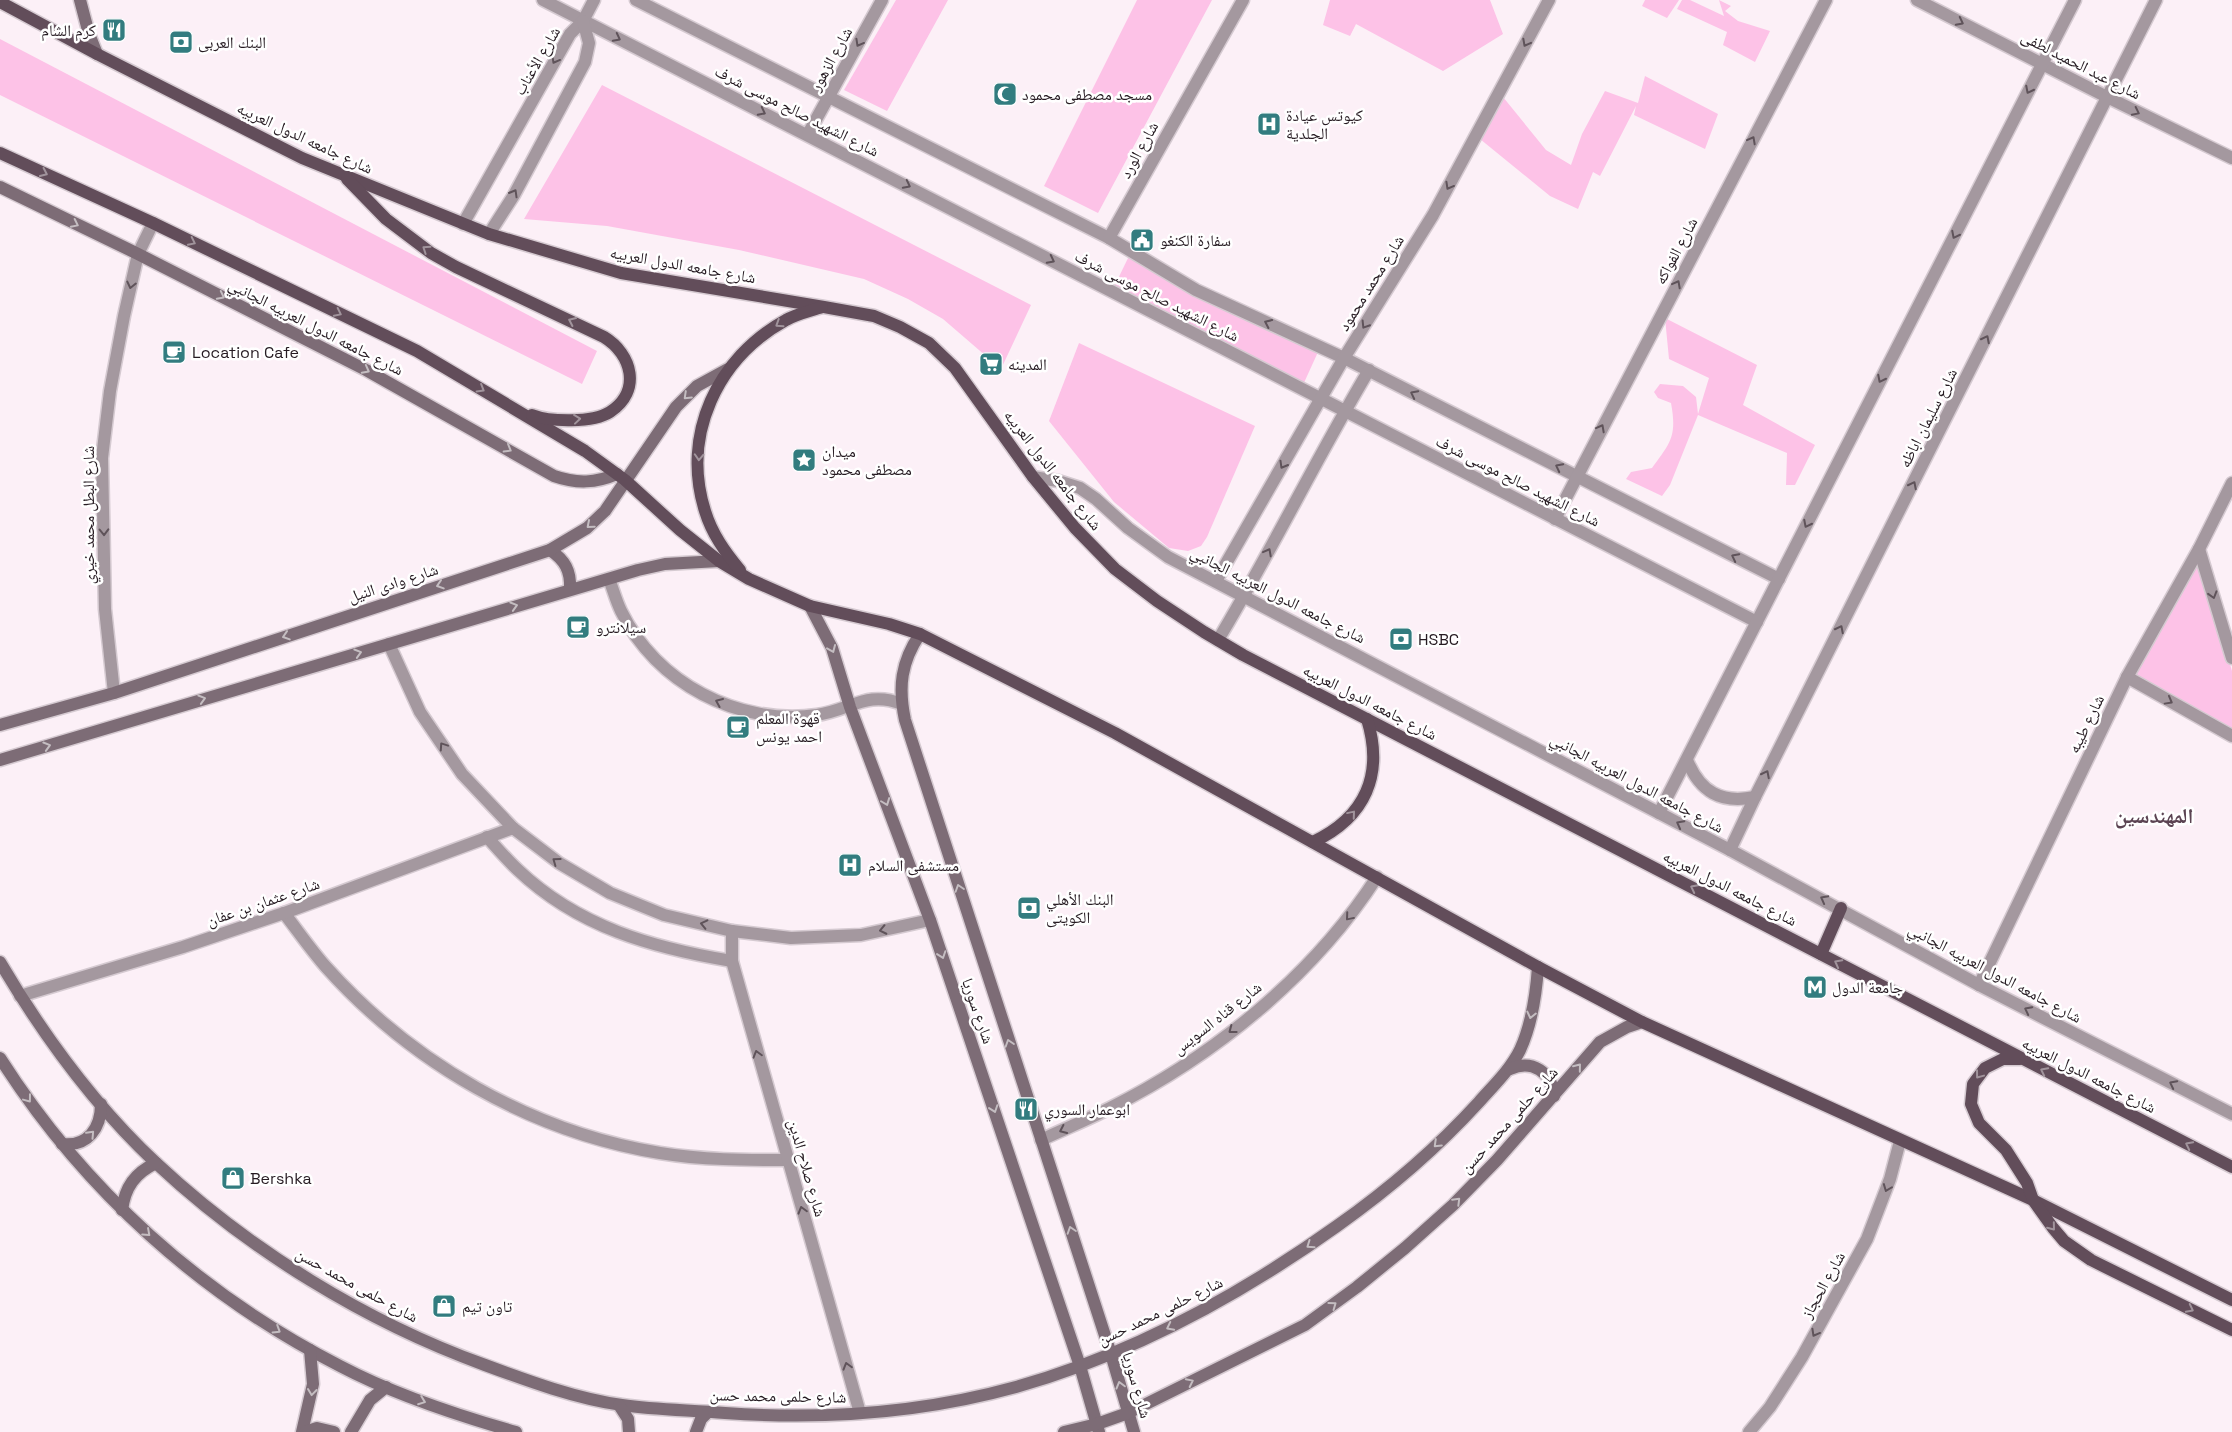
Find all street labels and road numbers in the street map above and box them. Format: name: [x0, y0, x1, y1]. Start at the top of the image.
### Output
street label: شارع الأعناب: [509, 23, 565, 99]
street label: شارع الزهور: [804, 23, 857, 96]
street label: شارع عبد الحميد لطفى: [2018, 26, 2144, 104]
street label: شارع الشهيد صالح موسى شرف: [711, 60, 883, 162]
street label: شارع جامعه الدول العربيه: [234, 97, 376, 179]
street label: شارع الورد: [1115, 118, 1163, 182]
street label: شارع الفواكه: [1650, 214, 1702, 288]
street label: شارع محمد محمود: [1333, 231, 1409, 335]
street label: شارع جامعه الدول العربيه: [608, 242, 758, 288]
street label: شارع الشهيد صالح موسى شرف: [1071, 245, 1243, 347]
street label: شارع جامعه الدول العربيه الجانبي: [224, 274, 407, 382]
street label: شارع سليمان اباظه: [1894, 365, 1962, 471]
street label: شارع جامعه الدول العربيه: [999, 405, 1107, 535]
street label: شارع الشهيد صالح موسى شرف: [1432, 430, 1604, 532]
street label: شارع البطل محمد خيري: [78, 446, 101, 584]
street label: شارع جامعه الدول العربيه الجانبي: [1186, 542, 1369, 650]
street label: شارع وادى النيل: [345, 559, 441, 607]
street label: شارع جامعه الدول العربيه: [1299, 659, 1441, 745]
street label: شارع طيبه: [2063, 691, 2109, 757]
street label: شارع جامعه الدول العربيه الجانبي: [1546, 728, 1727, 840]
street label: شارع جامعه الدول العربيه: [1659, 845, 1801, 931]
street label: شارع عثمان بن عفان: [204, 873, 322, 931]
street label: شارع جامعه الدول العربيه الجانبي: [1904, 918, 2085, 1030]
street label: شارع سوريا: [957, 975, 999, 1047]
street label: شارع قناه السويس: [1168, 977, 1266, 1059]
street label: شارع جامعه الدول العربيه: [2018, 1032, 2160, 1118]
street label: شارع حلمى محمد حسن: [1455, 1062, 1563, 1178]
street label: شارع صلاح الدين: [783, 1117, 831, 1219]
street label: شارع حلمى محمد حسن: [292, 1243, 422, 1327]
street label: شارع الحجاز: [1796, 1248, 1850, 1323]
street label: شارع حلمى محمد حسن: [1094, 1272, 1226, 1350]
street label: شارع سوريا: [1117, 1349, 1157, 1421]
street label: شارع حلمى محمد حسن: [709, 1384, 847, 1408]

